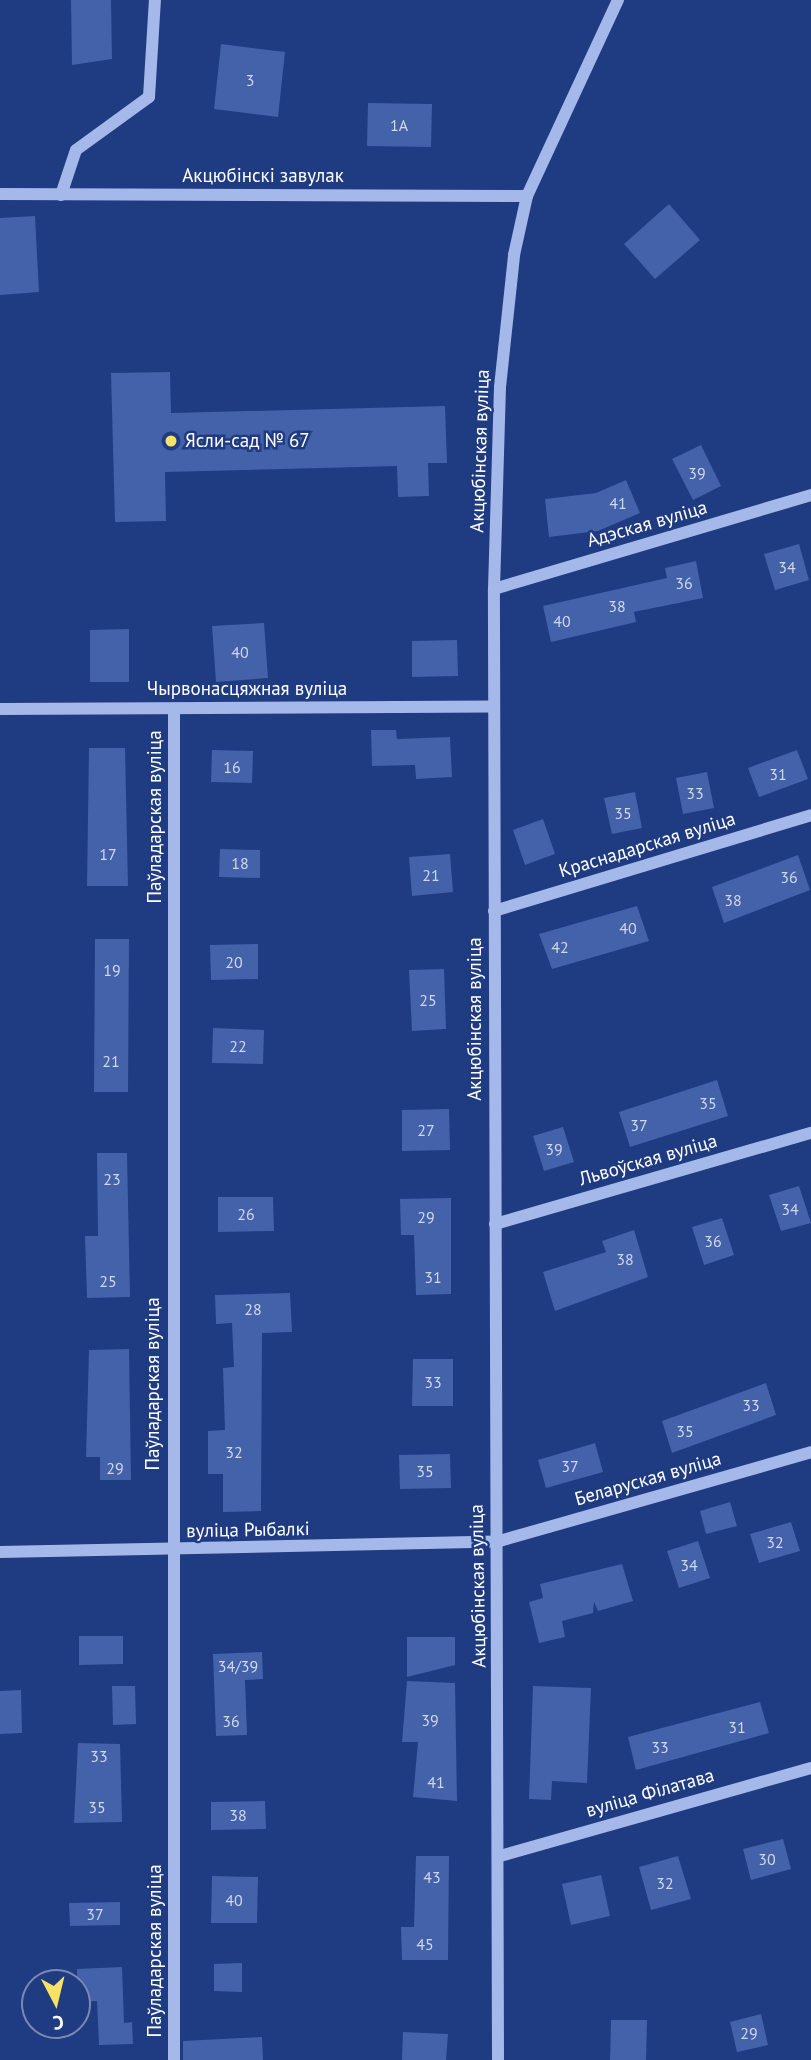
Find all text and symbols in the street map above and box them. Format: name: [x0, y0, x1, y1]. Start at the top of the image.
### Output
house number: 3: [246, 70, 254, 90]
house number: 1А: [390, 115, 408, 135]
street label: Акцюбінскі завулак: [182, 165, 344, 187]
street label: Акцюбінская вуліца: [466, 369, 494, 533]
place label: Ясли-сад № 67: [185, 430, 310, 452]
marker: Ясли-сад № 67: [163, 433, 179, 449]
house number: 39: [688, 463, 706, 483]
house number: 41: [609, 493, 627, 513]
street label: Адэская вуліца: [584, 496, 710, 552]
house number: 34: [778, 557, 796, 577]
house number: 36: [675, 573, 693, 593]
house number: 38: [608, 596, 626, 616]
house number: 40: [553, 611, 571, 631]
house number: 40: [231, 642, 249, 662]
street label: Чырвонасцяжная вуліца: [147, 678, 347, 700]
street label: Паўладарская вуліца: [144, 730, 166, 904]
house number: 16: [223, 757, 241, 777]
house number: 31: [769, 764, 787, 784]
house number: 33: [686, 783, 704, 803]
house number: 35: [614, 803, 632, 823]
street label: Краснадарская вуліца: [556, 807, 738, 883]
house number: 17: [99, 844, 117, 864]
house number: 18: [231, 853, 249, 873]
house number: 21: [422, 865, 440, 885]
house number: 36: [780, 867, 798, 887]
house number: 38: [724, 890, 742, 910]
house number: 40: [619, 918, 637, 938]
street label: Акцюбінская вуліца: [464, 937, 486, 1101]
house number: 42: [551, 937, 569, 957]
house number: 20: [225, 952, 243, 972]
house number: 19: [103, 960, 121, 980]
house number: 25: [419, 990, 437, 1010]
house number: 22: [229, 1036, 247, 1056]
house number: 21: [102, 1051, 120, 1071]
house number: 35: [699, 1093, 717, 1113]
house number: 37: [630, 1115, 648, 1135]
house number: 27: [417, 1120, 435, 1140]
street label: Львоўская вуліца: [576, 1129, 720, 1191]
house number: 39: [545, 1139, 563, 1159]
house number: 23: [103, 1169, 121, 1189]
house number: 34: [781, 1199, 799, 1219]
house number: 26: [237, 1204, 255, 1224]
house number: 29: [417, 1207, 435, 1227]
house number: 36: [704, 1231, 722, 1251]
house number: 38: [616, 1249, 634, 1269]
house number: 31: [424, 1267, 442, 1287]
house number: 25: [99, 1271, 117, 1291]
street label: Паўладарская вуліца: [142, 1297, 164, 1471]
house number: 28: [244, 1299, 262, 1319]
house number: 33: [424, 1372, 442, 1392]
house number: 33: [742, 1395, 760, 1415]
house number: 35: [676, 1421, 694, 1441]
house number: 32: [225, 1442, 243, 1462]
street label: Беларуская вуліца: [572, 1447, 724, 1511]
house number: 37: [561, 1456, 579, 1476]
house number: 29: [106, 1458, 124, 1478]
house number: 35: [416, 1461, 434, 1481]
street label: Акцюбінская вуліца: [465, 1504, 491, 1668]
street label: вуліца Рыбалкі: [186, 1518, 310, 1542]
house number: 32: [766, 1532, 784, 1552]
house number: 34: [680, 1555, 698, 1575]
house number: 34/39: [218, 1656, 258, 1676]
house number: 39: [421, 1710, 439, 1730]
house number: 36: [222, 1711, 240, 1731]
house number: 31: [728, 1717, 746, 1737]
house number: 33: [651, 1737, 669, 1757]
house number: 33: [90, 1746, 108, 1766]
street label: вуліца Філатава: [583, 1764, 717, 1822]
house number: 41: [427, 1772, 445, 1792]
house number: 35: [88, 1797, 106, 1817]
house number: 38: [229, 1805, 247, 1825]
house number: 30: [758, 1849, 776, 1869]
street label: Паўладарская вуліца: [144, 1864, 166, 2038]
house number: 43: [423, 1867, 441, 1887]
house number: 32: [656, 1873, 674, 1893]
house number: 40: [225, 1890, 243, 1910]
house number: 37: [86, 1904, 104, 1924]
house number: 45: [416, 1934, 434, 1954]
north arrow: [21, 1969, 91, 2039]
text: С: [52, 2010, 65, 2035]
house number: 29: [740, 2023, 758, 2043]

